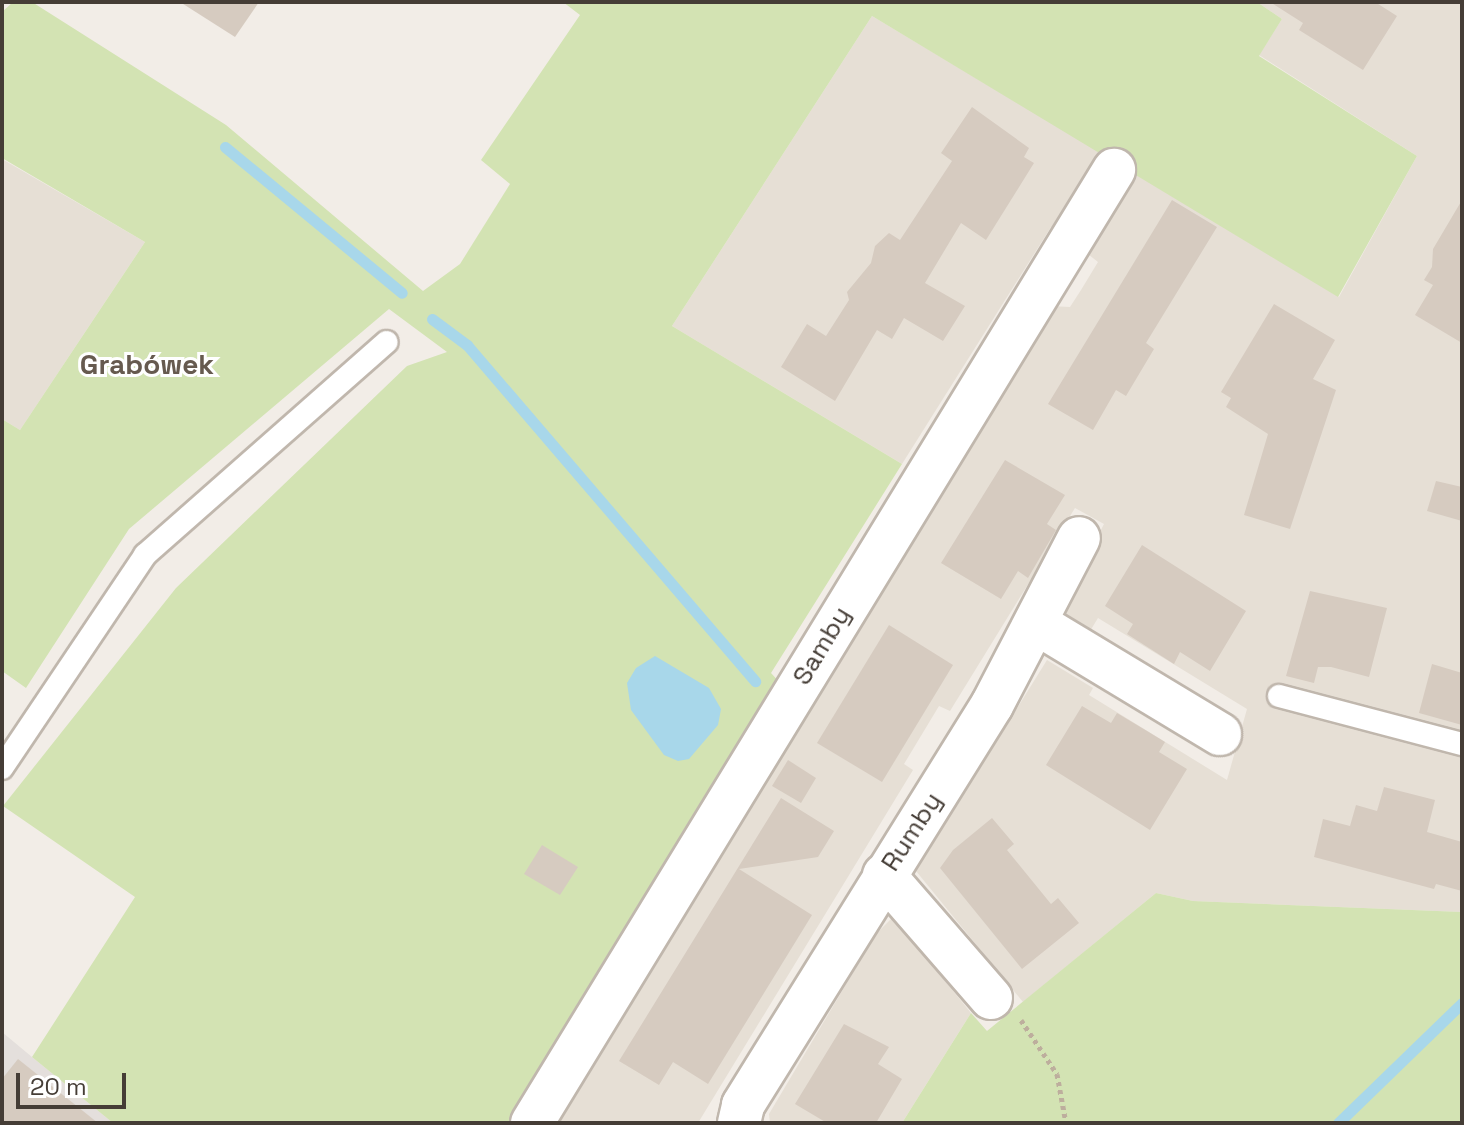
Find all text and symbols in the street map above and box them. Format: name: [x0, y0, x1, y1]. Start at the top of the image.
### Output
district label: Grabówek: [80, 347, 214, 381]
street label: Samby: [787, 601, 857, 691]
street label: Rumby: [875, 787, 949, 877]
scale bar: [20, 1057, 130, 1107]
text: 20 m: [30, 1071, 87, 1102]

